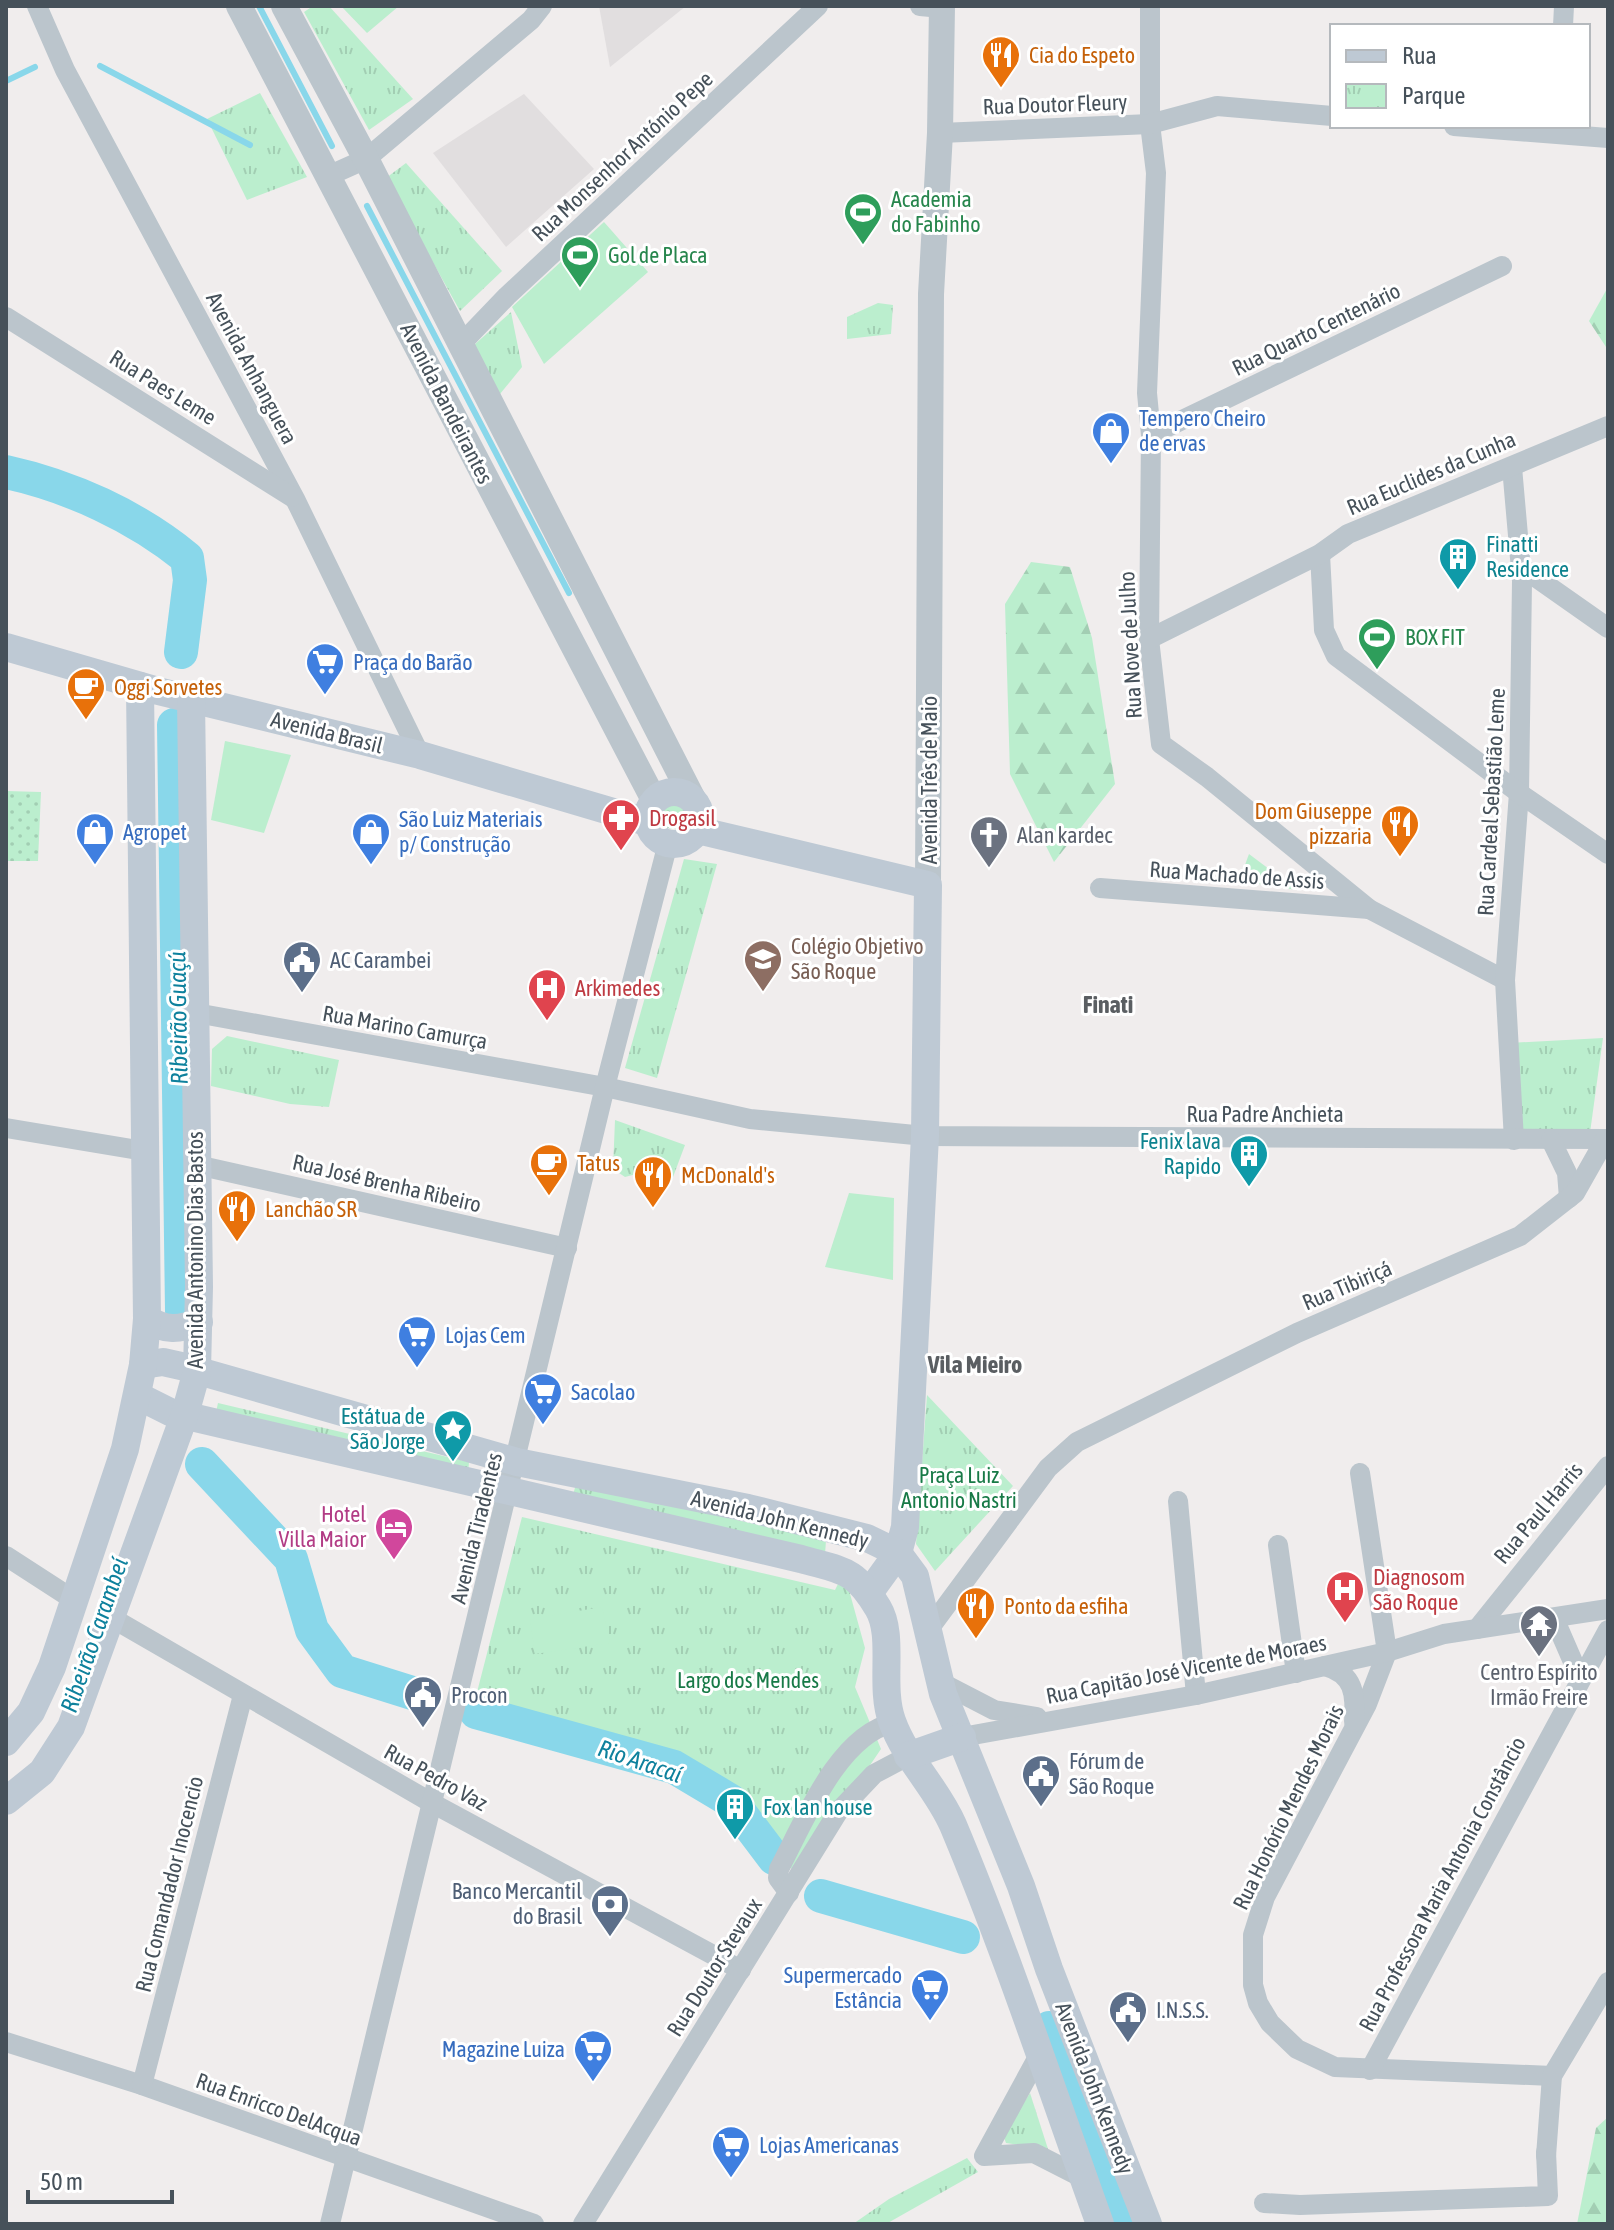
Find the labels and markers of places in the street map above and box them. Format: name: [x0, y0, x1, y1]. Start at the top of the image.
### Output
restaurant icon: Cia do Espeto: [980, 34, 1022, 89]
place label: Cia do Espeto: [1029, 42, 1135, 68]
place label: Academia do Fabinho: [891, 186, 981, 237]
sports icon: Academia do Fabinho: [842, 191, 884, 246]
sports icon: Gol de Placa: [559, 234, 601, 289]
place label: Gol de Placa: [608, 242, 707, 268]
place label: Tempero Cheiro de ervas: [1139, 405, 1266, 456]
shop icon: Tempero Cheiro de ervas: [1090, 410, 1132, 465]
place label: Finatti Residence: [1486, 531, 1569, 582]
building icon: Finatti Residence: [1437, 536, 1479, 591]
sports icon: BOX FIT: [1356, 616, 1398, 671]
place label: BOX FIT: [1405, 624, 1465, 650]
supermarket icon: Praça do Barão: [304, 641, 346, 696]
place label: Praça do Barão: [353, 649, 473, 675]
cafe icon: Oggi Sorvetes: [65, 666, 107, 721]
place label: Oggi Sorvetes: [114, 674, 222, 700]
pharmacy icon: Drogasil: [600, 797, 642, 852]
place label: Dom Giuseppe pizzaria: [1255, 798, 1372, 849]
restaurant icon: Dom Giuseppe pizzaria: [1379, 803, 1421, 858]
place label: Drogasil: [649, 805, 716, 831]
place label: São Luiz Materiais p/ Construção: [399, 806, 543, 857]
shop icon: Agropet: [74, 811, 116, 866]
shop icon: São Luiz Materiais p/ Construção: [350, 811, 392, 866]
church icon: Alan kardec: [968, 814, 1010, 869]
place label: Agropet: [123, 819, 187, 845]
place label: Alan kardec: [1017, 822, 1113, 848]
place label: Colégio Objetivo São Roque: [791, 933, 924, 984]
school or university icon: Colégio Objetivo São Roque: [742, 938, 784, 993]
public building icon: AC Carambei: [281, 939, 323, 994]
place label: AC Carambei: [330, 947, 431, 973]
hospital icon: Arkimedes: [526, 967, 568, 1022]
place label: Arkimedes: [575, 975, 660, 1001]
place label: Fenix lava Rapido: [1140, 1128, 1221, 1179]
building icon: Fenix lava Rapido: [1228, 1133, 1270, 1188]
cafe icon: Tatus: [528, 1142, 570, 1197]
place label: Tatus: [577, 1150, 620, 1176]
restaurant icon: McDonald's: [632, 1154, 674, 1209]
place label: McDonald's: [681, 1162, 775, 1188]
restaurant icon: Lanchão SR: [216, 1188, 258, 1243]
place label: Lanchão SR: [265, 1196, 357, 1222]
supermarket icon: Lojas Cem: [396, 1314, 438, 1369]
place label: Lojas Cem: [445, 1322, 526, 1348]
supermarket icon: Sacolao: [522, 1371, 564, 1426]
place label: Sacolao: [571, 1379, 635, 1405]
place label: Estátua de São Jorge: [341, 1403, 425, 1454]
place icon: Estátua de São Jorge: [432, 1408, 474, 1463]
place label: Hotel Villa Maior: [278, 1501, 367, 1552]
hotel icon: Hotel Villa Maior: [373, 1506, 415, 1561]
place label: Diagnosom São Roque: [1373, 1564, 1465, 1615]
hospital icon: Diagnosom São Roque: [1324, 1569, 1366, 1624]
restaurant icon: Ponto da esfiha: [955, 1585, 997, 1640]
place label: Ponto da esfiha: [1004, 1593, 1129, 1619]
temple icon: Centro Espírito Irmão Freire: [1518, 1603, 1560, 1658]
place label: Centro Espírito Irmão Freire: [1480, 1659, 1598, 1710]
public building icon: Procon: [402, 1674, 444, 1729]
place label: Procon: [451, 1682, 508, 1708]
place label: Fórum de São Roque: [1069, 1748, 1154, 1799]
public building icon: Fórum de São Roque: [1020, 1753, 1062, 1808]
building icon: Fox lan house: [714, 1786, 756, 1841]
place label: Fox lan house: [763, 1794, 873, 1820]
place label: Banco Mercantil do Brasil: [452, 1878, 582, 1929]
bank icon: Banco Mercantil do Brasil: [589, 1883, 631, 1938]
place label: Supermercado Estância: [784, 1962, 902, 2013]
supermarket icon: Supermercado Estância: [909, 1967, 951, 2022]
public building icon: I.N.S.S.: [1107, 1989, 1149, 2044]
place label: I.N.S.S.: [1156, 1997, 1209, 2023]
supermarket icon: Magazine Luiza: [572, 2028, 614, 2083]
place label: Magazine Luiza: [442, 2036, 565, 2062]
supermarket icon: Lojas Americanas: [710, 2124, 752, 2179]
place label: Lojas Americanas: [759, 2132, 899, 2158]

